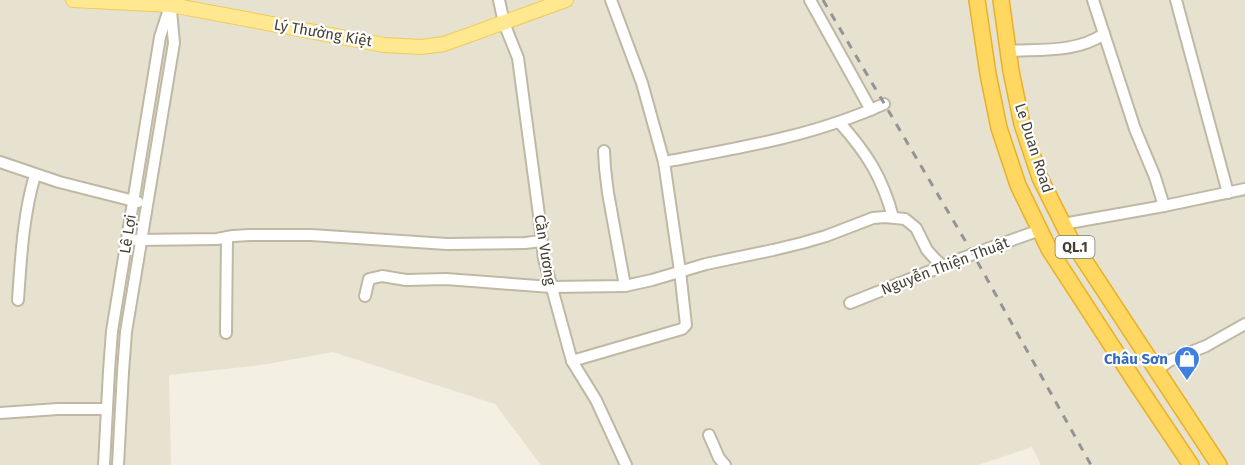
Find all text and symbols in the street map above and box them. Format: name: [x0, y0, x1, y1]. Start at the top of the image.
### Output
street label: Lý Thường Kiệt: [273, 16, 374, 51]
street label: Le Duan Road: [1011, 101, 1057, 195]
street label: Lê Lợi: [116, 213, 140, 255]
street label: Cần Vương: [531, 213, 560, 287]
street label: Nguyễn Thiện Thuật: [879, 233, 1012, 299]
road number: QL.1: [1056, 236, 1094, 258]
shop icon: Châu Sơn: [1172, 344, 1202, 382]
place label: Châu Sơn: [1104, 350, 1168, 368]

